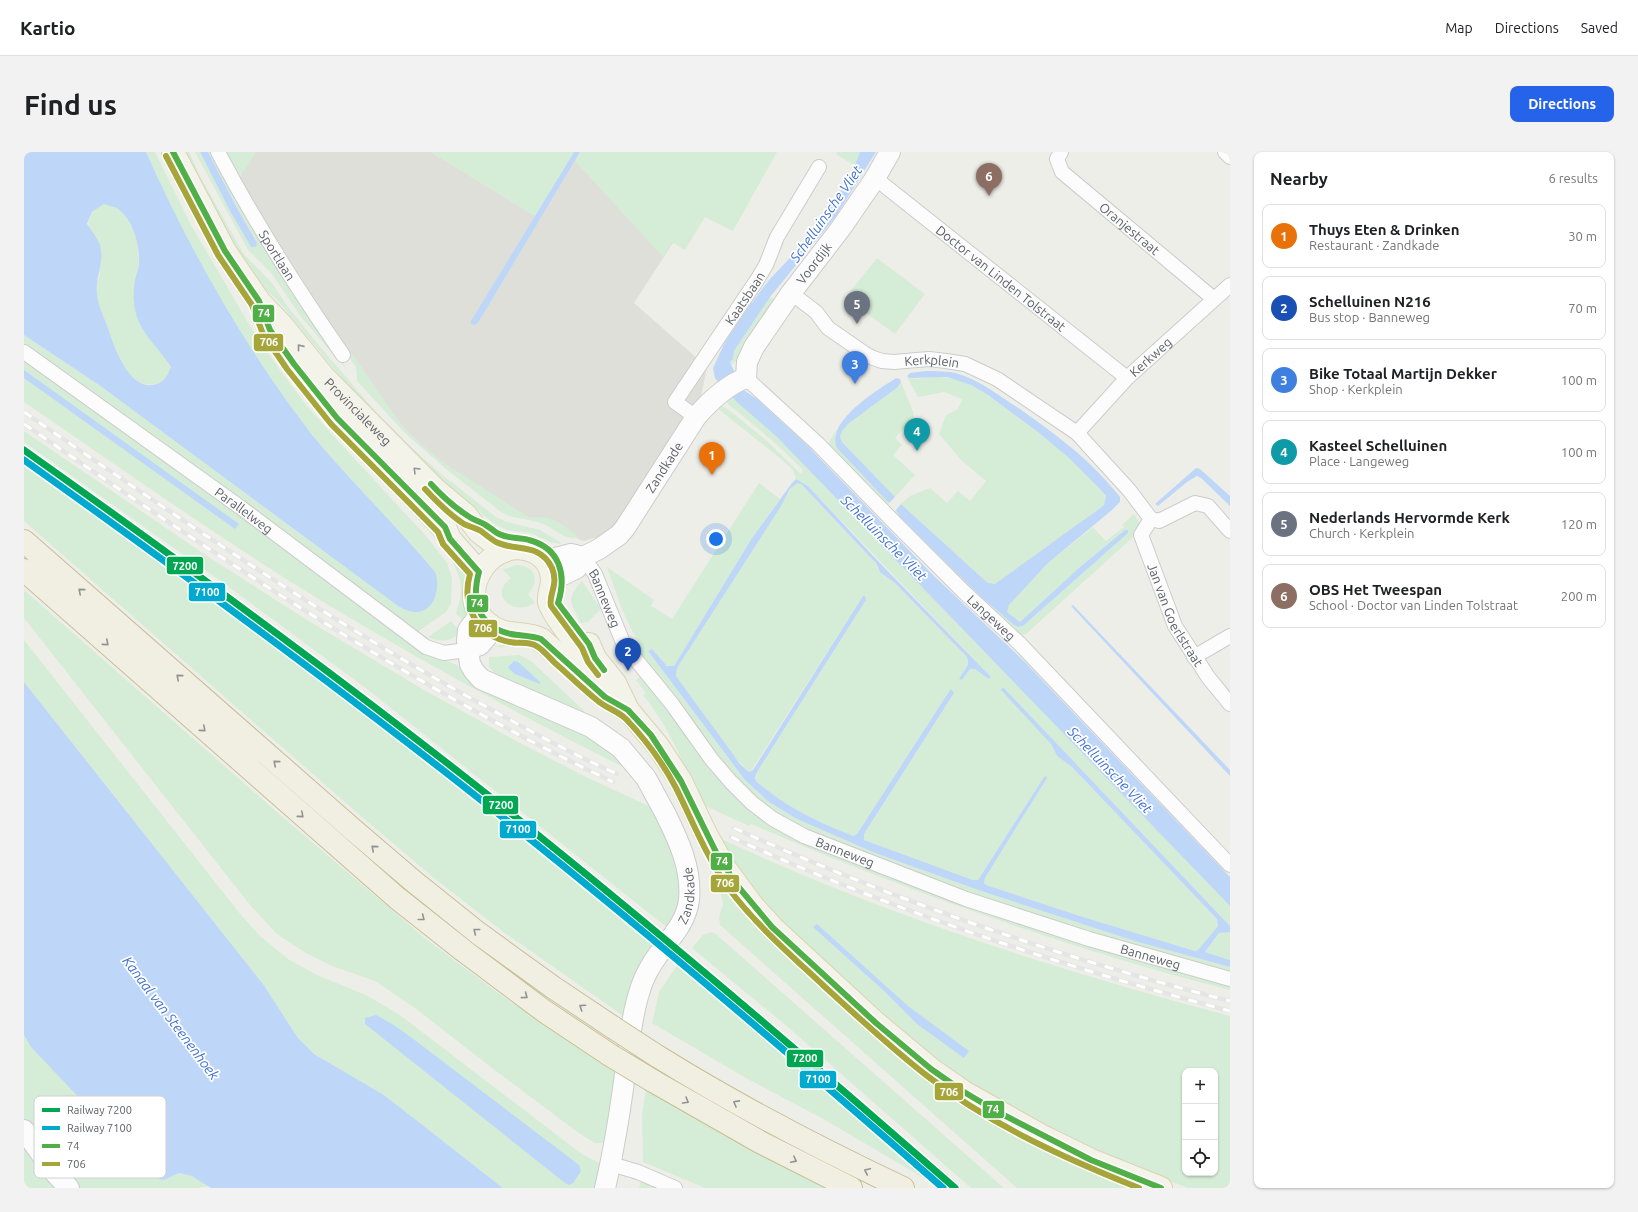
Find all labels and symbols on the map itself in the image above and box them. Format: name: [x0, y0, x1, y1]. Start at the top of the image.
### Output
water label: Schelluinsche Vliet: [786, 162, 866, 266]
pin: 6: [976, 163, 1002, 196]
street label: Oranjestraat: [1097, 199, 1162, 257]
street label: Doctor van Linden Tolstraat: [934, 223, 1069, 334]
street label: Sportlaan: [256, 228, 298, 283]
street label: Voordijk: [794, 239, 834, 287]
street label: Kaatsbaan: [722, 269, 767, 327]
pin: 5: [844, 291, 870, 324]
line badge: 74: [252, 304, 275, 323]
text: 74: [258, 307, 270, 319]
line badge: 706: [253, 333, 284, 352]
street label: Kerkweg: [1127, 334, 1174, 379]
text: 706: [260, 336, 278, 348]
one-way arrow: [297, 344, 304, 351]
pin: 3: [842, 351, 868, 384]
street label: Kerkplein: [904, 352, 960, 370]
street label: Provincialeweg: [322, 375, 394, 448]
pin: 4: [904, 418, 930, 451]
street label: Zandkade: [643, 439, 685, 495]
pin: 1: [699, 442, 725, 475]
one-way arrow: [413, 467, 421, 475]
street label: Parallelweg: [212, 484, 276, 536]
water label: Schelluinsche Vliet: [837, 491, 930, 584]
your location: [706, 529, 726, 549]
line badge: 7200: [166, 556, 204, 575]
text: 7200: [173, 560, 197, 572]
street label: Jan van Goerlstraat: [1145, 561, 1206, 669]
street label: Banneweg: [587, 566, 623, 629]
line badge: 7100: [188, 582, 226, 602]
text: 7100: [195, 586, 219, 598]
one-way arrow: [78, 589, 86, 596]
street label: Langeweg: [965, 592, 1018, 643]
line badge: 74: [466, 594, 489, 613]
text: 74: [471, 597, 483, 609]
line badge: 706: [468, 619, 498, 638]
text: 706: [474, 622, 492, 634]
one-way arrow: [101, 638, 108, 645]
pin: 2: [615, 638, 641, 671]
one-way arrow: [176, 675, 183, 682]
water label: Schelluinsche Vliet: [1064, 723, 1156, 817]
one-way arrow: [198, 724, 206, 731]
one-way arrow: [273, 760, 281, 767]
line badge: 7200: [482, 795, 519, 815]
text: 7200: [489, 799, 513, 811]
one-way arrow: [296, 810, 303, 817]
line badge: 7100: [499, 820, 537, 839]
text: 7100: [506, 823, 530, 835]
street label: Banneweg: [814, 834, 876, 870]
one-way arrow: [372, 846, 379, 853]
line badge: 74: [710, 852, 733, 871]
text: 74: [716, 855, 728, 867]
street label: Zandkade: [675, 866, 696, 926]
line badge: 706: [710, 874, 740, 893]
text: 706: [716, 877, 734, 889]
one-way arrow: [417, 913, 424, 920]
one-way arrow: [474, 929, 481, 936]
street label: Banneweg: [1119, 941, 1182, 972]
water label: Kanaal van Steenenhoek: [119, 953, 223, 1083]
one-way arrow: [521, 992, 528, 999]
one-way arrow: [579, 1004, 586, 1012]
line badge: 7200: [786, 1049, 824, 1068]
text: 7200: [793, 1052, 817, 1064]
line badge: 7100: [799, 1070, 837, 1089]
text: 7100: [806, 1073, 830, 1085]
line badge: 706: [934, 1082, 964, 1101]
text: 706: [940, 1086, 958, 1098]
legend: [34, 1096, 166, 1178]
one-way arrow: [682, 1096, 689, 1103]
line badge: 74: [982, 1100, 1005, 1119]
one-way arrow: [733, 1101, 741, 1108]
text: 74: [987, 1103, 999, 1115]
text: Railway 7200: [67, 1104, 132, 1116]
text: Railway 7100: [67, 1122, 132, 1134]
text: 74: [67, 1140, 79, 1152]
one-way arrow: [790, 1155, 798, 1163]
text: 706: [67, 1158, 86, 1170]
one-way arrow: [864, 1168, 872, 1176]

